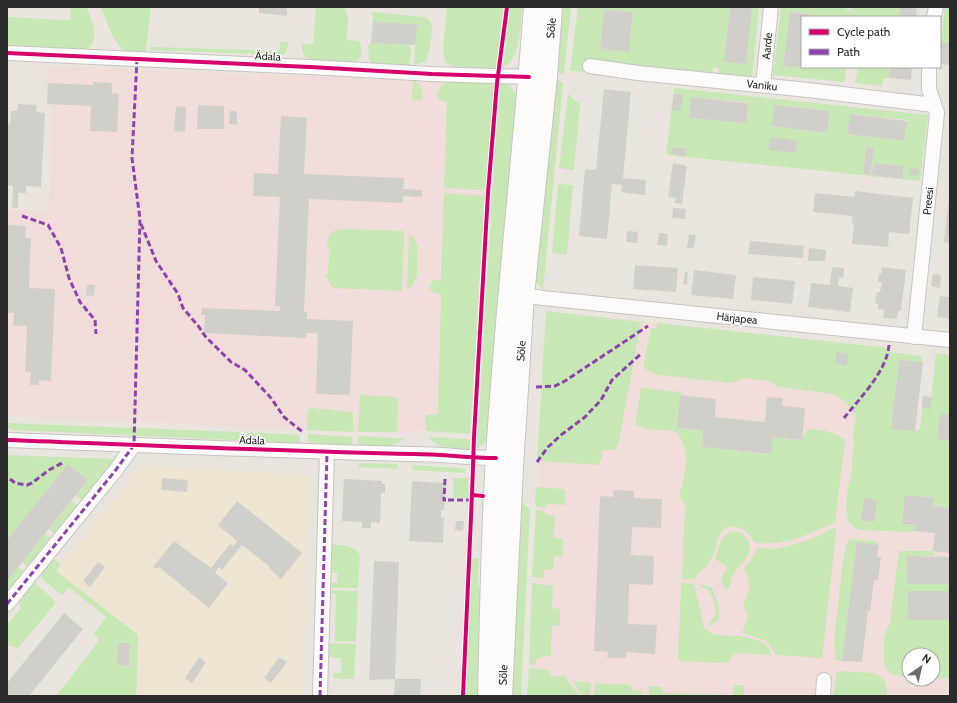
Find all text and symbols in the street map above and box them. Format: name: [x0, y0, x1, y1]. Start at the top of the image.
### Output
legend: [801, 16, 941, 68]
street label: Sõle: [543, 17, 559, 39]
text: Cycle path: [837, 24, 890, 39]
street label: Aarde: [759, 32, 775, 60]
text: Path: [837, 44, 860, 59]
street label: Ädala: [255, 48, 282, 64]
street label: Vaniku: [746, 76, 778, 94]
street label: Preesi: [920, 187, 936, 215]
street label: Härjapea: [716, 309, 759, 327]
street label: Sõle: [513, 340, 529, 362]
street label: Ädala: [239, 433, 266, 447]
north arrow: [901, 647, 941, 687]
text: N: [919, 651, 934, 667]
street label: Sõle: [495, 664, 511, 686]

